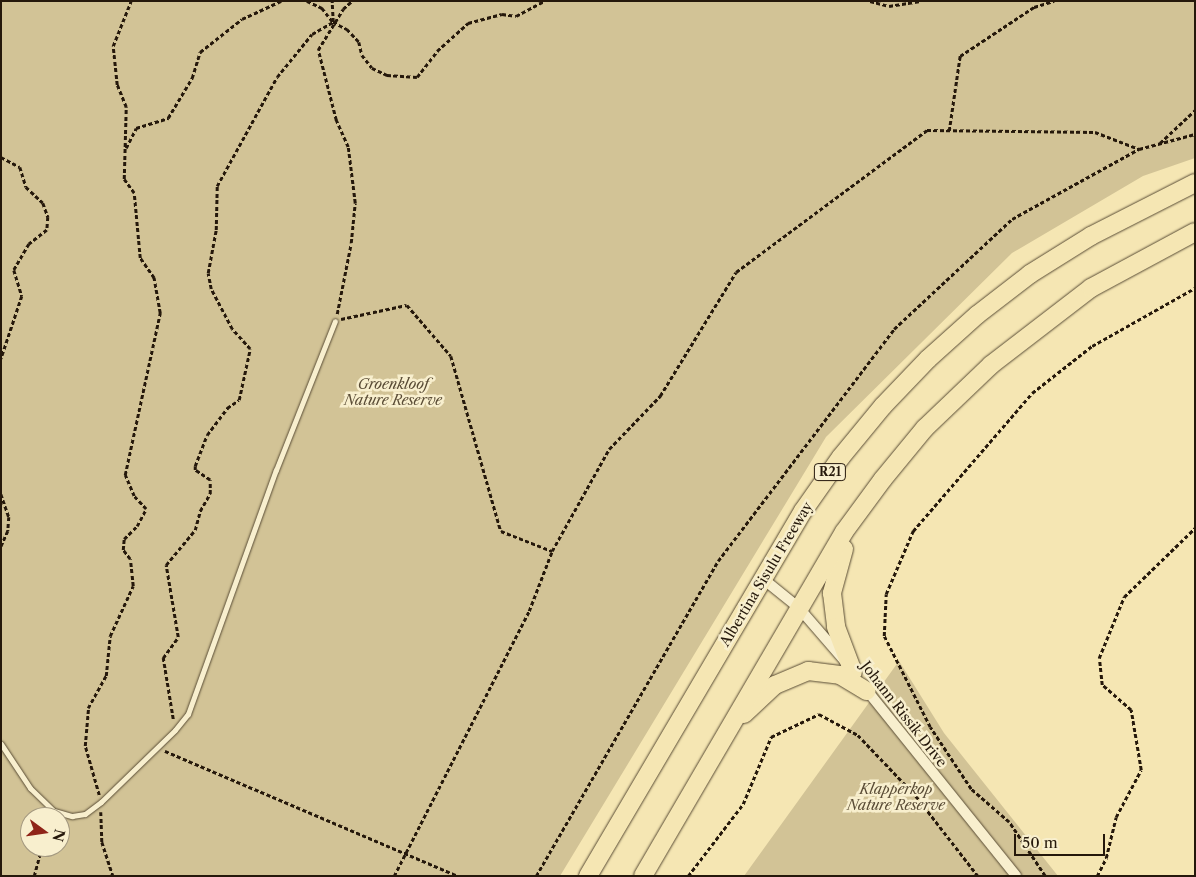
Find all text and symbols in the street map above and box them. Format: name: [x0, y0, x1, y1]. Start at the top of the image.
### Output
park label: Groenkloof Nature Reserve: [344, 376, 442, 408]
road number: R21: [814, 462, 846, 482]
street label: Albertina Sisulu Freeway: [716, 499, 816, 649]
street label: Johann Rissik Drive: [857, 658, 951, 770]
park label: Klapperkop Nature Reserve: [847, 781, 945, 814]
north arrow: [20, 807, 70, 857]
scale bar: [1016, 824, 1107, 856]
text: N: [48, 827, 69, 843]
text: 50 m: [1022, 833, 1058, 852]

